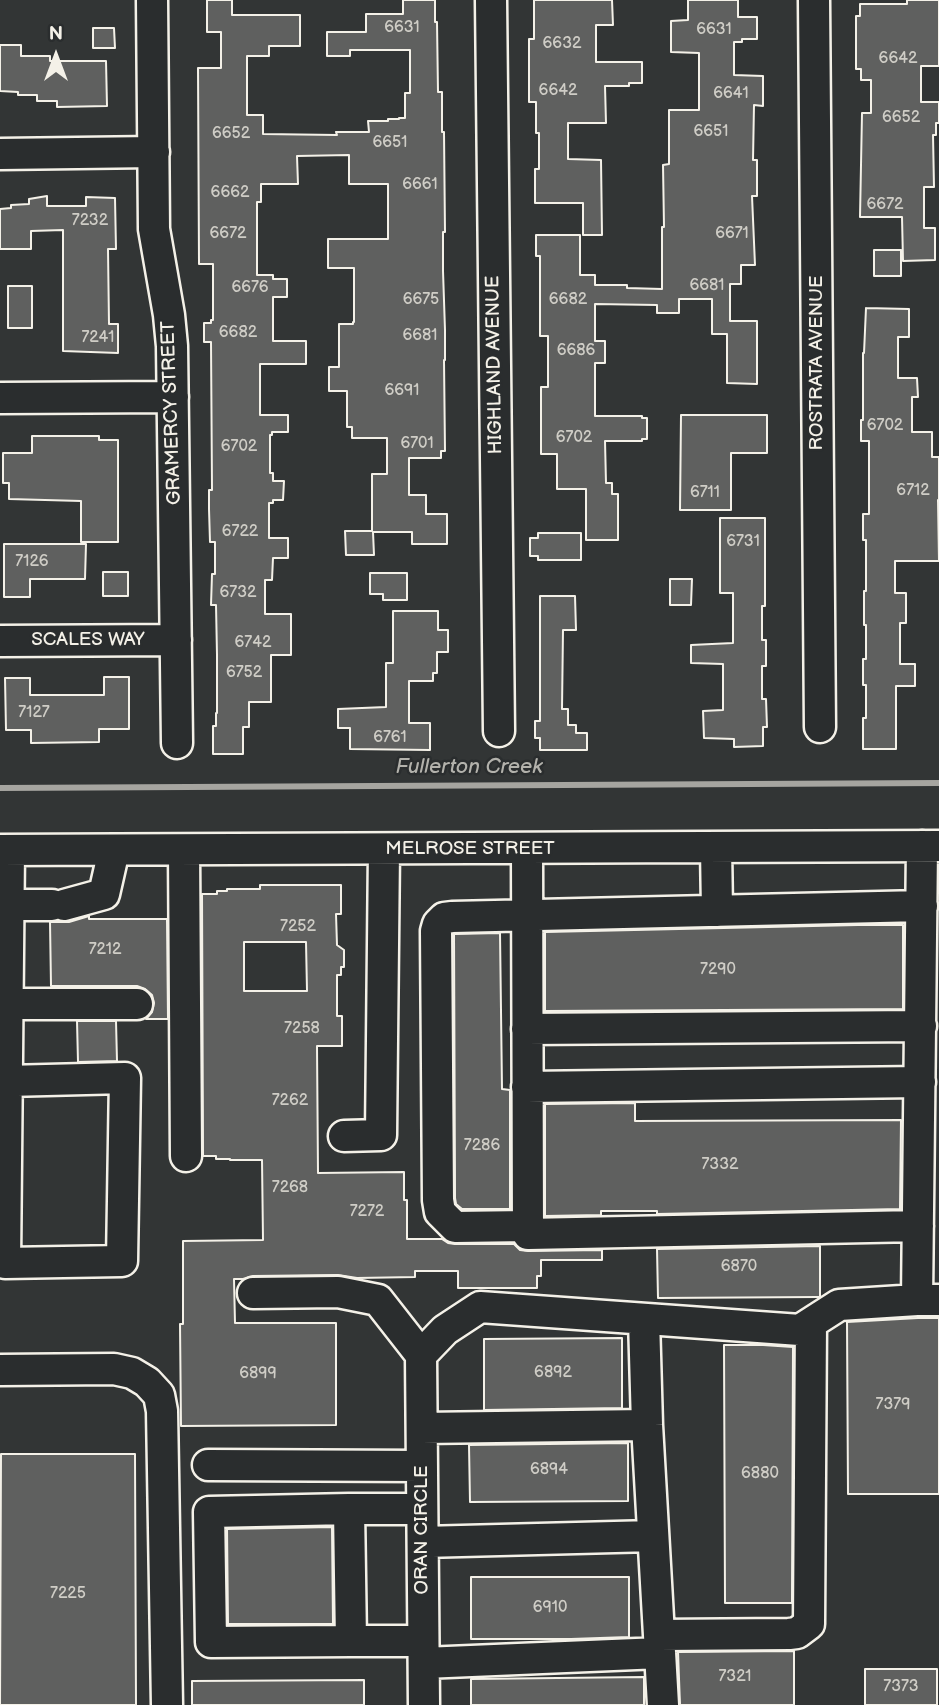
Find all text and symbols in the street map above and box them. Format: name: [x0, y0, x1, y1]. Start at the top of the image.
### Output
house number: 6631: [384, 18, 420, 38]
house number: 6631: [696, 20, 732, 40]
north arrow: [21, 21, 91, 91]
text: N: [49, 23, 63, 46]
house number: 6632: [543, 34, 581, 54]
house number: 6642: [879, 49, 917, 69]
house number: 6642: [539, 81, 577, 101]
house number: 6641: [713, 84, 749, 104]
house number: 6652: [882, 108, 920, 128]
house number: 6651: [694, 122, 728, 142]
house number: 6652: [212, 124, 250, 144]
house number: 6651: [373, 133, 407, 153]
house number: 6661: [402, 175, 438, 195]
house number: 6662: [211, 183, 249, 203]
house number: 6672: [867, 195, 903, 215]
house number: 7232: [72, 211, 108, 231]
house number: 6672: [210, 224, 246, 244]
house number: 6671: [715, 224, 749, 244]
street label: HIGHLAND AVENUE: [482, 275, 508, 455]
house number: 6681: [689, 276, 725, 296]
street label: ROSTRATA AVENUE: [806, 276, 828, 450]
house number: 6676: [231, 278, 269, 298]
house number: 6675: [403, 290, 439, 310]
house number: 6682: [549, 290, 587, 310]
street label: GRAMERCY STREET: [157, 321, 187, 505]
house number: 6682: [219, 323, 257, 343]
house number: 6681: [402, 326, 438, 346]
house number: 7241: [81, 328, 115, 348]
house number: 6686: [557, 341, 595, 361]
house number: 6691: [385, 381, 419, 401]
house number: 6702: [867, 416, 903, 436]
house number: 6702: [556, 428, 592, 448]
house number: 6701: [400, 434, 434, 454]
house number: 6702: [221, 437, 257, 457]
house number: 6712: [896, 481, 930, 501]
house number: 6711: [690, 483, 720, 503]
house number: 6722: [222, 522, 258, 542]
house number: 6731: [726, 532, 760, 552]
house number: 7126: [15, 552, 49, 572]
house number: 6732: [220, 583, 256, 603]
street label: SCALES WAY: [31, 629, 145, 651]
house number: 6742: [235, 633, 271, 653]
house number: 6752: [226, 663, 262, 683]
house number: 7127: [18, 703, 50, 723]
house number: 6761: [373, 728, 407, 748]
water label: Fullerton Creek: [395, 755, 543, 781]
street label: MELROSE STREET: [385, 838, 555, 860]
house number: 7252: [280, 917, 316, 937]
house number: 7212: [89, 940, 121, 960]
house number: 7290: [700, 960, 736, 980]
house number: 7258: [284, 1019, 320, 1039]
house number: 7262: [272, 1091, 308, 1111]
house number: 7286: [464, 1136, 500, 1156]
house number: 7332: [702, 1155, 738, 1175]
house number: 7268: [272, 1178, 308, 1198]
house number: 7272: [350, 1202, 384, 1222]
house number: 6870: [721, 1257, 757, 1277]
house number: 6892: [534, 1363, 572, 1383]
house number: 6899: [239, 1364, 277, 1384]
house number: 7379: [876, 1395, 910, 1415]
house number: 6894: [530, 1460, 568, 1480]
house number: 6880: [741, 1464, 779, 1484]
street label: ORAN CIRCLE: [411, 1466, 433, 1594]
house number: 7225: [50, 1584, 86, 1604]
house number: 6910: [533, 1598, 567, 1618]
house number: 7321: [718, 1667, 752, 1687]
house number: 7373: [883, 1677, 919, 1697]

